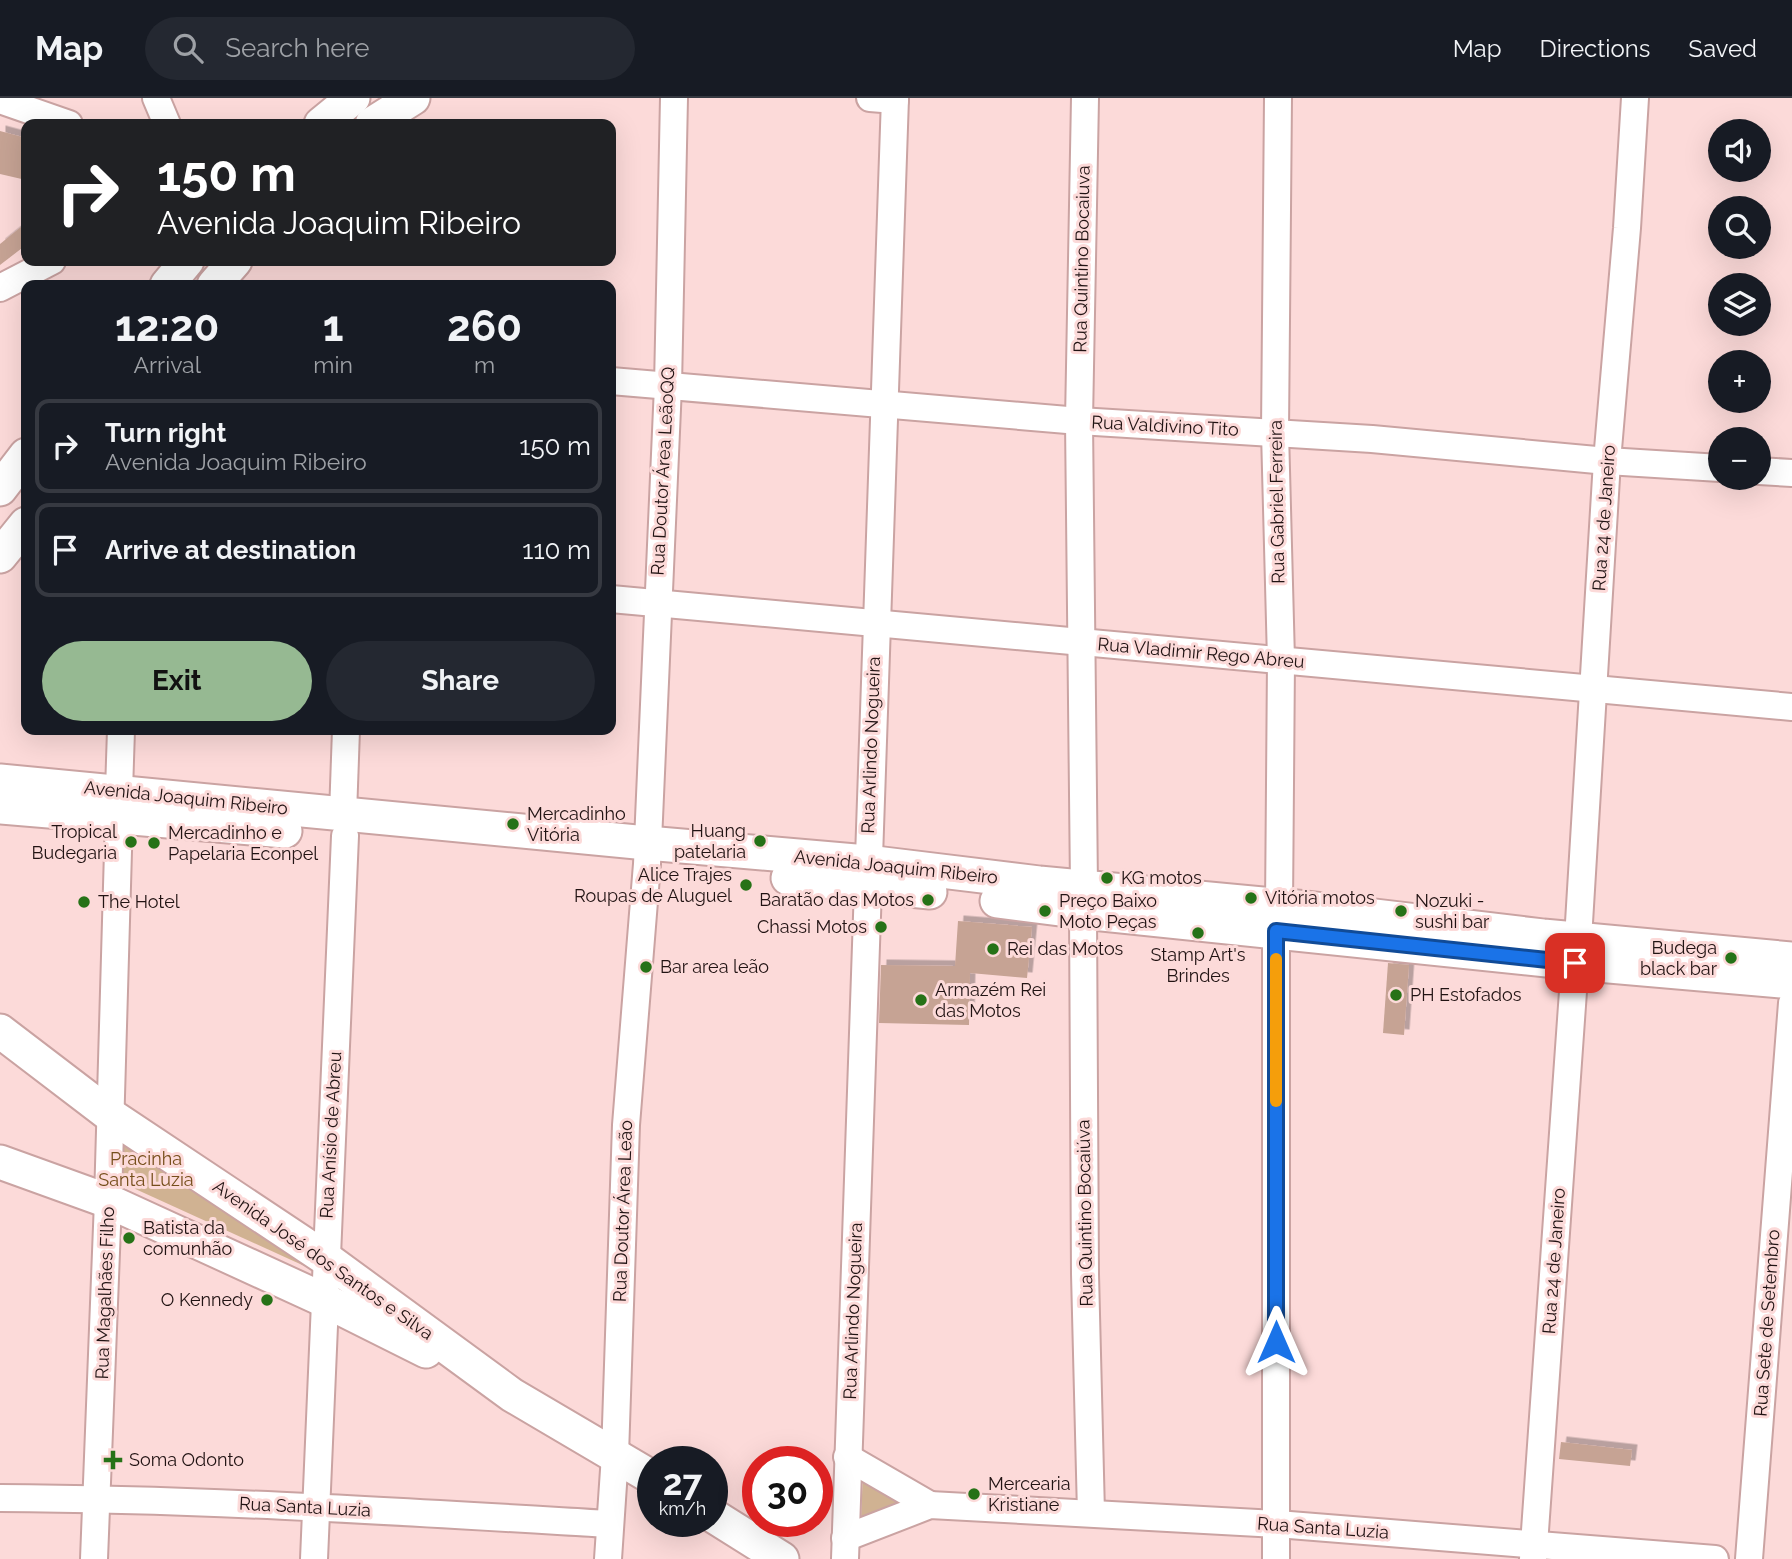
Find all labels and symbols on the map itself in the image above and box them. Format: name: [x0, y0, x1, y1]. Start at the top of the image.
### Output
street label: Rua Quintino Bocaiuva: [1069, 165, 1094, 353]
street label: Rua Doutor Área LeãoQQ: [646, 366, 678, 576]
street label: Rua Valdivino Tito: [1091, 411, 1239, 440]
street label: Rua Gabriel Ferreira: [1265, 420, 1288, 584]
street label: Rua 24 de Janeiro: [1588, 444, 1619, 592]
street label: Rua Vladimir Rego Abreu: [1097, 633, 1305, 672]
street label: Rua Arlindo Nogueira: [857, 656, 884, 834]
street label: Avenida Joaquim Ribeiro: [83, 776, 289, 819]
place label: Mercadinho Vitória: [527, 803, 626, 845]
marker: Mercadinho Vitória: [505, 816, 521, 832]
place label: Huang patelaria: [674, 820, 746, 862]
place label: Tropical Budegaria: [32, 821, 117, 863]
place label: Mercadinho e Papelaria Econpel: [168, 822, 318, 864]
marker: Huang patelaria: [752, 833, 768, 849]
marker: Tropical Budegaria: [123, 834, 139, 850]
marker: Mercadinho e Papelaria Econpel: [146, 835, 162, 851]
street label: Avenida Joaquim Ribeiro: [793, 845, 999, 888]
place label: Alice Trajes Roupas de Aluguel: [574, 864, 732, 906]
place label: KG motos: [1121, 867, 1202, 888]
marker: KG motos: [1099, 870, 1115, 886]
marker: Alice Trajes Roupas de Aluguel: [738, 877, 754, 893]
place label: Vitória motos: [1265, 887, 1375, 908]
place label: Baratão das Motos: [759, 889, 914, 910]
place label: Preço Baixo Moto Peças: [1059, 890, 1157, 932]
marker: Vitória motos: [1243, 890, 1259, 906]
place label: Nozuki - sushi bar: [1415, 890, 1490, 932]
place label: The Hotel: [98, 891, 180, 912]
marker: Baratão das Motos: [920, 892, 936, 908]
marker: The Hotel: [76, 894, 92, 910]
marker: Preço Baixo Moto Peças: [1037, 903, 1053, 919]
marker: Nozuki - sushi bar: [1393, 903, 1409, 919]
place label: Chassi Motos: [757, 916, 867, 937]
marker: Chassi Motos: [873, 919, 889, 935]
marker: Stamp Art's Brindes: [1190, 925, 1206, 941]
pin: [1545, 933, 1605, 993]
place label: Budega black bar: [1640, 937, 1718, 979]
place label: Rei das Motos: [1007, 938, 1124, 959]
marker: Rei das Motos: [985, 941, 1001, 957]
place label: Stamp Art's Brindes: [1151, 944, 1246, 986]
marker: Budega black bar: [1723, 950, 1739, 966]
place label: Bar area leão: [660, 956, 769, 977]
marker: Bar area leão: [638, 959, 654, 975]
place label: Armazém Rei das Motos: [935, 979, 1046, 1021]
place label: PH Estofados: [1410, 984, 1522, 1005]
marker: PH Estofados: [1388, 987, 1404, 1003]
marker: Armazém Rei das Motos: [913, 992, 929, 1008]
street label: Rua Anísio de Abreu: [316, 1051, 345, 1219]
street label: Rua Doutor Área Leão: [608, 1119, 636, 1302]
street label: Rua Quintino Bocaiúva: [1072, 1119, 1097, 1307]
park label: Pracinha Santa Luzia: [98, 1148, 194, 1190]
street label: Avenida José dos Santos e Silva: [209, 1175, 437, 1344]
street label: Rua 24 de Janeiro: [1538, 1187, 1569, 1335]
street label: Rua Magalhães Filho: [91, 1206, 118, 1380]
place label: Batista da comunhão: [143, 1217, 233, 1259]
street label: Rua Arlindo Nogueira: [839, 1222, 866, 1400]
street label: Rua Sete de Setembro: [1749, 1228, 1784, 1417]
marker: Batista da comunhão: [121, 1230, 137, 1246]
place label: O Kennedy: [161, 1289, 253, 1310]
marker: O Kennedy: [259, 1292, 275, 1308]
position arrow: [1239, 1305, 1313, 1379]
speed limit sign: 30: [742, 1446, 833, 1537]
place label: Soma Odonto: [129, 1449, 244, 1470]
marker: Soma Odonto: [103, 1450, 123, 1470]
place label: Mercearia Kristiane: [988, 1473, 1070, 1515]
marker: Mercearia Kristiane: [966, 1486, 982, 1502]
street label: Rua Santa Luzia: [239, 1493, 372, 1520]
street label: Rua Santa Luzia: [1256, 1512, 1390, 1543]

